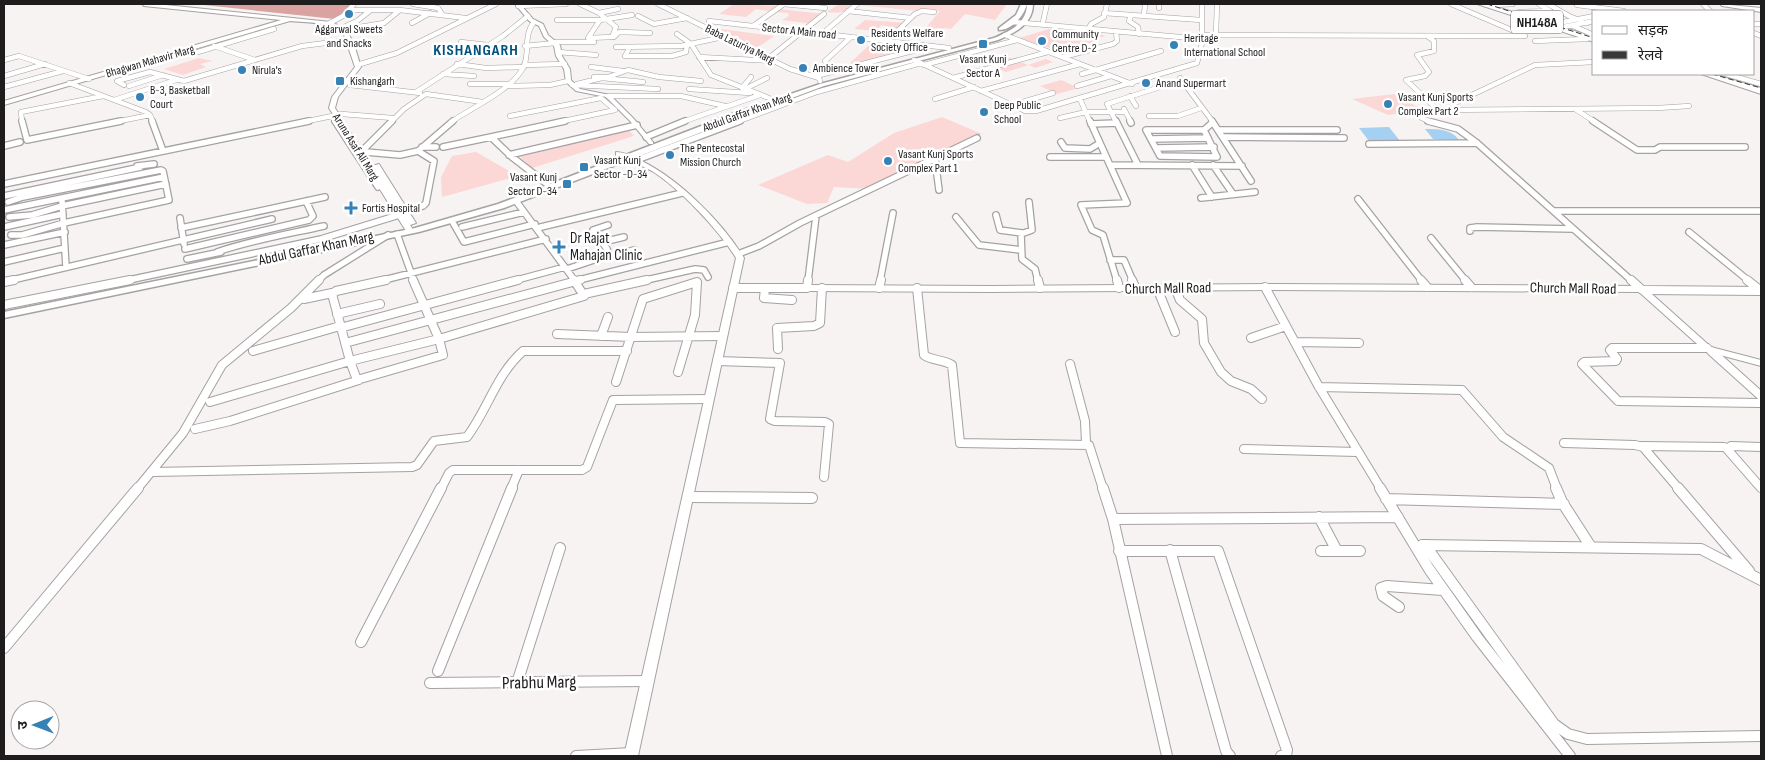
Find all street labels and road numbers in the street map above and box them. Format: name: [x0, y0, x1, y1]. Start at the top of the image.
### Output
road number: NH148A: [1511, 11, 1563, 34]
street label: Sector A Main road: [761, 20, 837, 43]
street label: Baba Laturiya Marg: [703, 21, 777, 68]
street label: Bhagwan Mahavir Marg: [104, 42, 196, 81]
street label: Abdul Gaffar Khan Marg: [700, 89, 794, 136]
street label: Aruna Asaf Ali Marg: [328, 110, 382, 184]
street label: Abdul Gaffar Khan Marg: [256, 227, 375, 270]
street label: Church Mall Road: [1125, 278, 1211, 299]
street label: Church Mall Road: [1530, 278, 1616, 299]
street label: Prabhu Marg: [502, 671, 576, 694]

